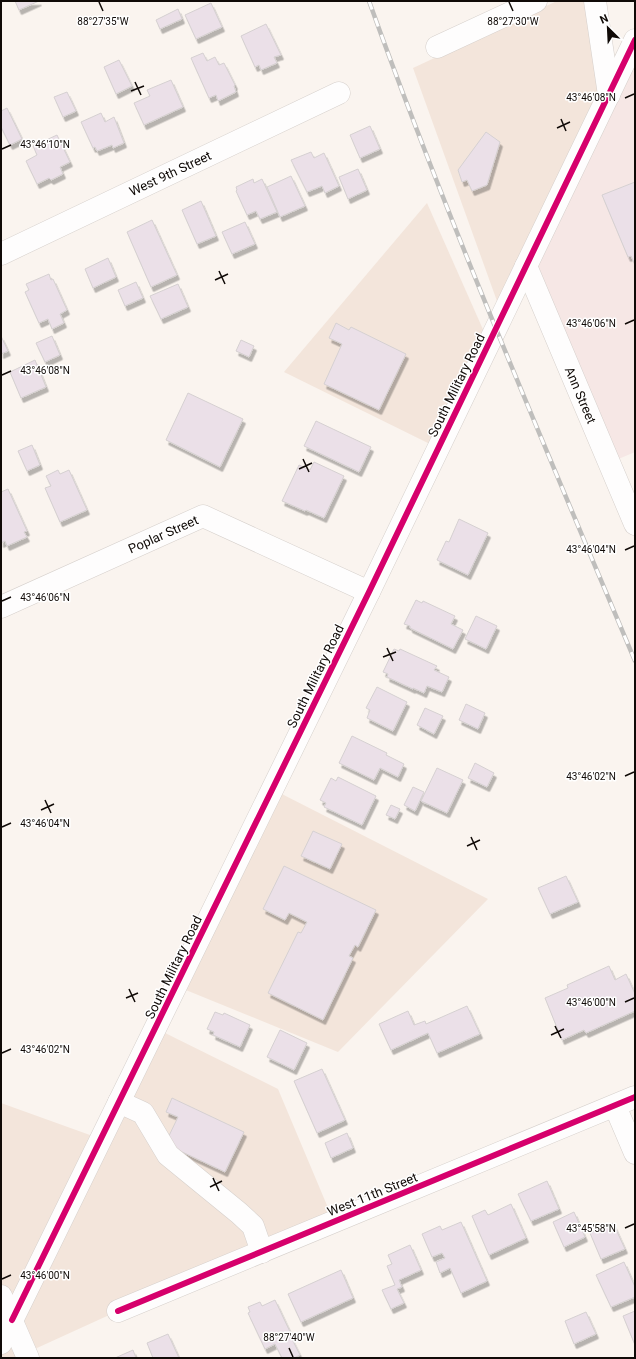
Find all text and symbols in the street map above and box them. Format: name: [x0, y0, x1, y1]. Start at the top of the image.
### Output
north arrow: [588, 8, 628, 48]
text: N: [598, 12, 611, 27]
text: 88°27'35"W: [77, 16, 129, 27]
text: 88°27'30"W: [487, 16, 539, 27]
text: 43°46'08"N: [566, 92, 616, 103]
text: 43°46'10"N: [20, 139, 70, 150]
street label: West 9th Street: [127, 148, 214, 199]
text: 43°46'06"N: [566, 318, 616, 329]
street label: South Military Road: [425, 331, 488, 439]
street label: Ann Street: [562, 364, 599, 426]
text: 43°46'08"N: [20, 365, 70, 376]
street label: Poplar Street: [126, 512, 201, 557]
text: 43°46'04"N: [566, 544, 616, 555]
text: 43°46'06"N: [20, 592, 70, 603]
street label: South Military Road: [284, 622, 347, 730]
text: 43°46'02"N: [566, 771, 616, 782]
text: 43°46'04"N: [20, 818, 70, 829]
street label: South Military Road: [142, 913, 205, 1021]
text: 43°46'00"N: [566, 997, 616, 1008]
text: 43°46'02"N: [20, 1044, 70, 1055]
street label: West 11th Street: [325, 1170, 419, 1219]
text: 43°45'58"N: [566, 1223, 616, 1234]
text: 43°46'00"N: [20, 1270, 70, 1281]
text: 88°27'40"W: [263, 1332, 315, 1343]

